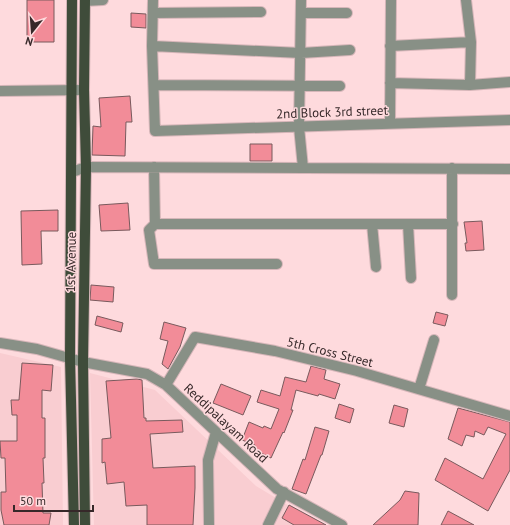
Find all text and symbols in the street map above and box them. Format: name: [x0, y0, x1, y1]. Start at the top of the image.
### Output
north arrow: [12, 12, 52, 52]
text: N: [24, 34, 35, 49]
street label: 2nd Block 3rd street: [276, 102, 389, 122]
street label: 1st Avenue: [62, 232, 80, 292]
street label: 5th Cross Street: [285, 333, 375, 371]
street label: Reddipalayam Road: [180, 380, 272, 466]
scale bar: [14, 487, 93, 513]
text: 50 m: [20, 493, 46, 508]

